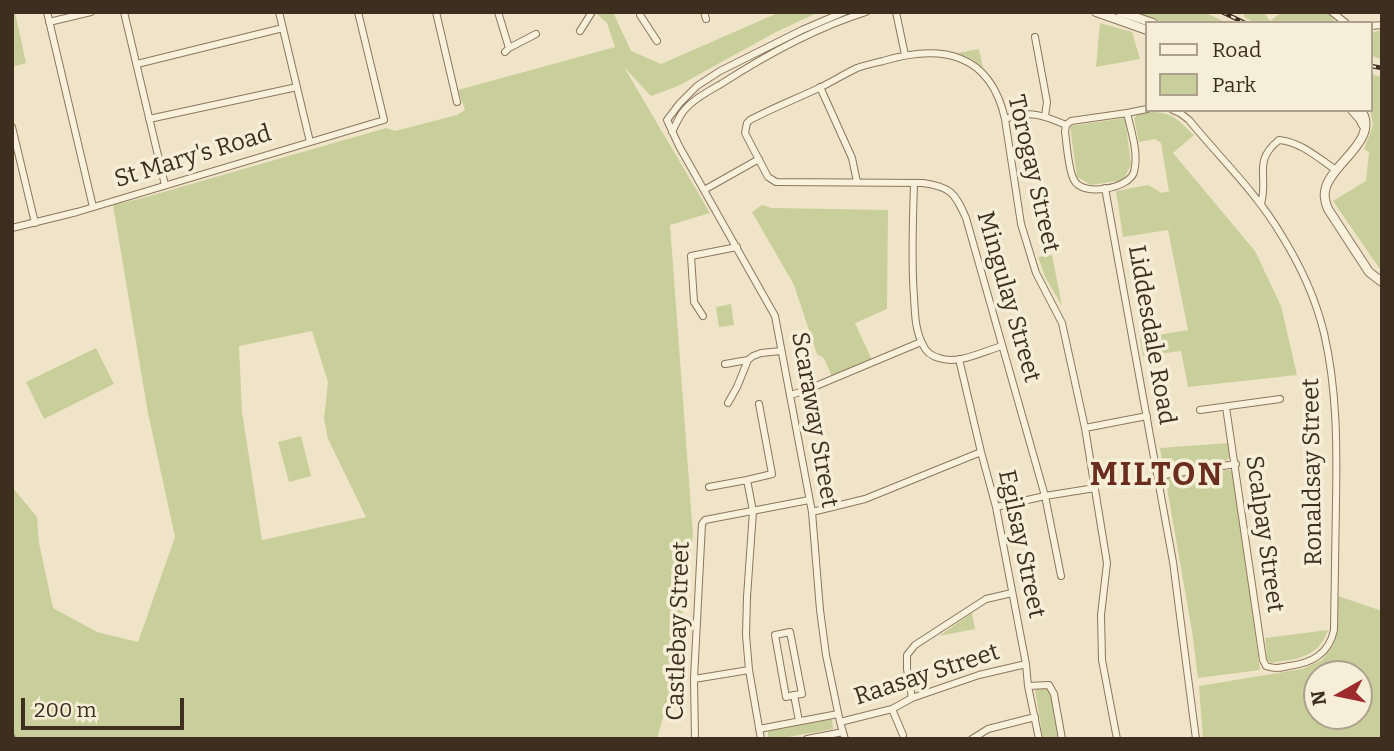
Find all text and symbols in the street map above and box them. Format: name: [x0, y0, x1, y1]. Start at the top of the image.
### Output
legend: [1146, 21, 1373, 112]
text: Road: [1212, 37, 1261, 63]
text: Park: [1212, 72, 1256, 98]
street label: Torogay Street: [1001, 92, 1065, 256]
street label: St Mary's Road: [111, 119, 275, 195]
street label: Mingulay Street: [970, 208, 1046, 386]
street label: Liddesdale Road: [1121, 243, 1181, 427]
street label: Scaraway Street: [784, 330, 844, 510]
street label: Ronaldsay Street: [1297, 378, 1329, 566]
street label: Scalpay Street: [1239, 454, 1289, 614]
district label: MILTON: [1091, 457, 1223, 495]
street label: Egilsay Street: [991, 467, 1051, 621]
street label: Castlebay Street: [661, 541, 697, 721]
street label: Raasay Street: [851, 638, 1003, 712]
north arrow: [1303, 660, 1373, 730]
scale bar: [24, 684, 187, 728]
text: N: [1306, 689, 1331, 707]
text: 200 m: [34, 697, 97, 723]

